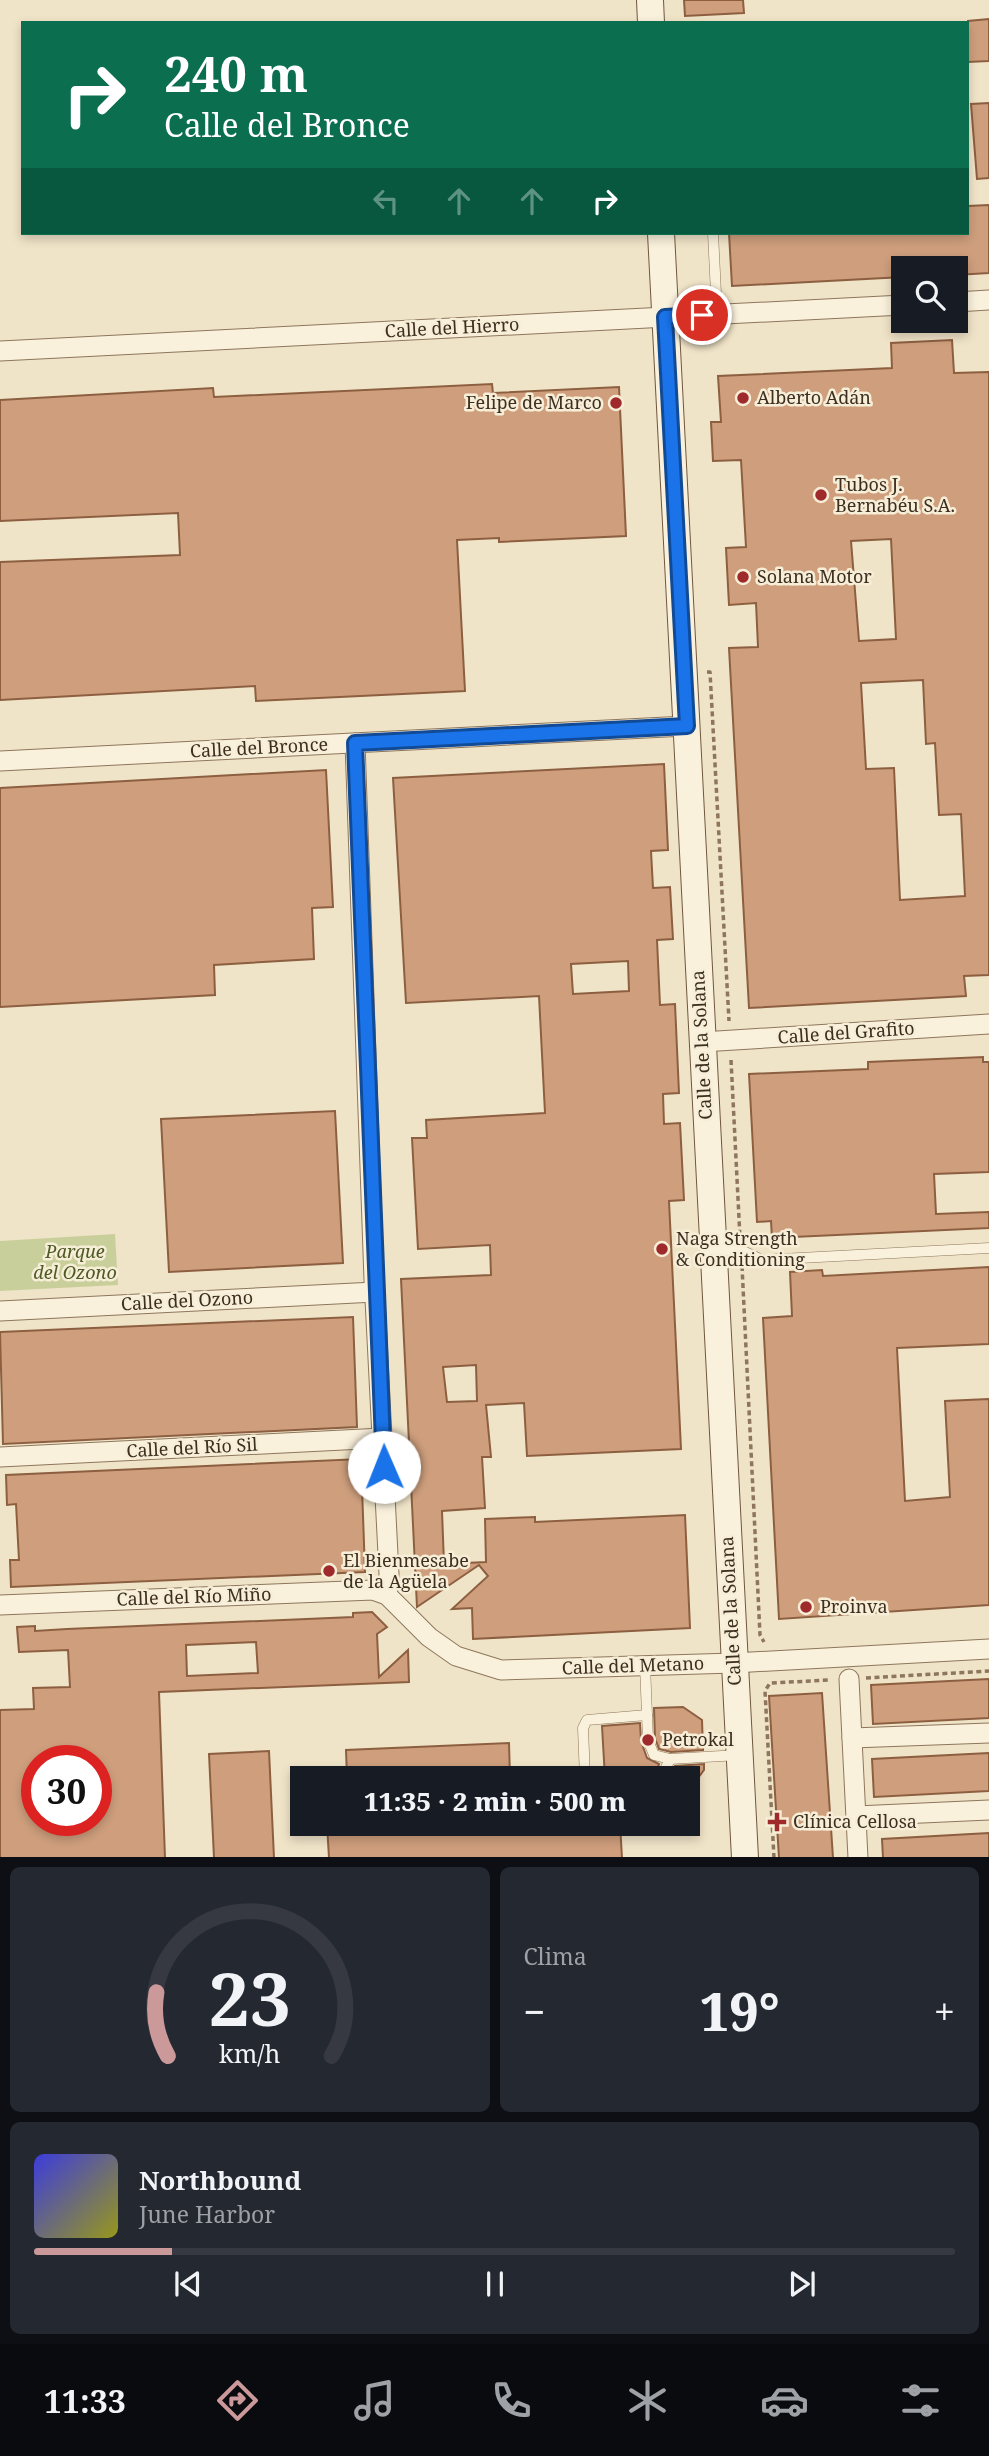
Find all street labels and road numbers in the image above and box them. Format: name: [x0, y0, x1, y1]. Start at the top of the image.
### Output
street label: Calle del Hierro: [384, 311, 520, 343]
street label: Calle del Bronce: [189, 731, 329, 763]
street label: Calle de la Solana: [685, 969, 717, 1121]
street label: Calle del Grafito: [777, 1015, 915, 1049]
street label: Calle del Ozono: [120, 1285, 254, 1315]
street label: Calle del Río Sil: [126, 1432, 259, 1462]
street label: Calle de la Solana: [714, 1535, 746, 1687]
street label: Calle del Río Miño: [116, 1581, 272, 1611]
street label: Calle del Metano: [561, 1651, 705, 1679]

